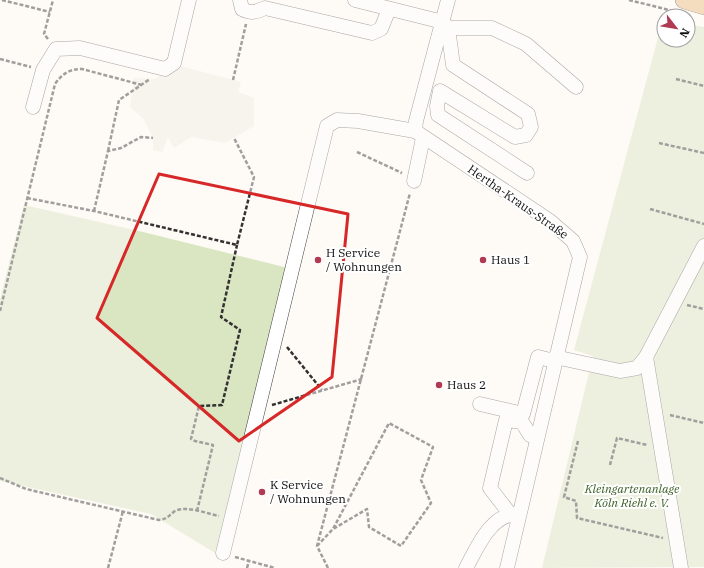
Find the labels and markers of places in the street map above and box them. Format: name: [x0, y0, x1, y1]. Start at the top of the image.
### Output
place label: H Service / Wohnungen: [326, 245, 402, 274]
place label: Haus 1: [491, 252, 530, 267]
marker: H Service / Wohnungen: [313, 255, 323, 265]
marker: Haus 1: [478, 255, 488, 265]
place label: Haus 2: [447, 377, 486, 392]
marker: Haus 2: [434, 380, 444, 390]
place label: K Service / Wohnungen: [270, 477, 346, 506]
marker: K Service / Wohnungen: [257, 487, 267, 497]

